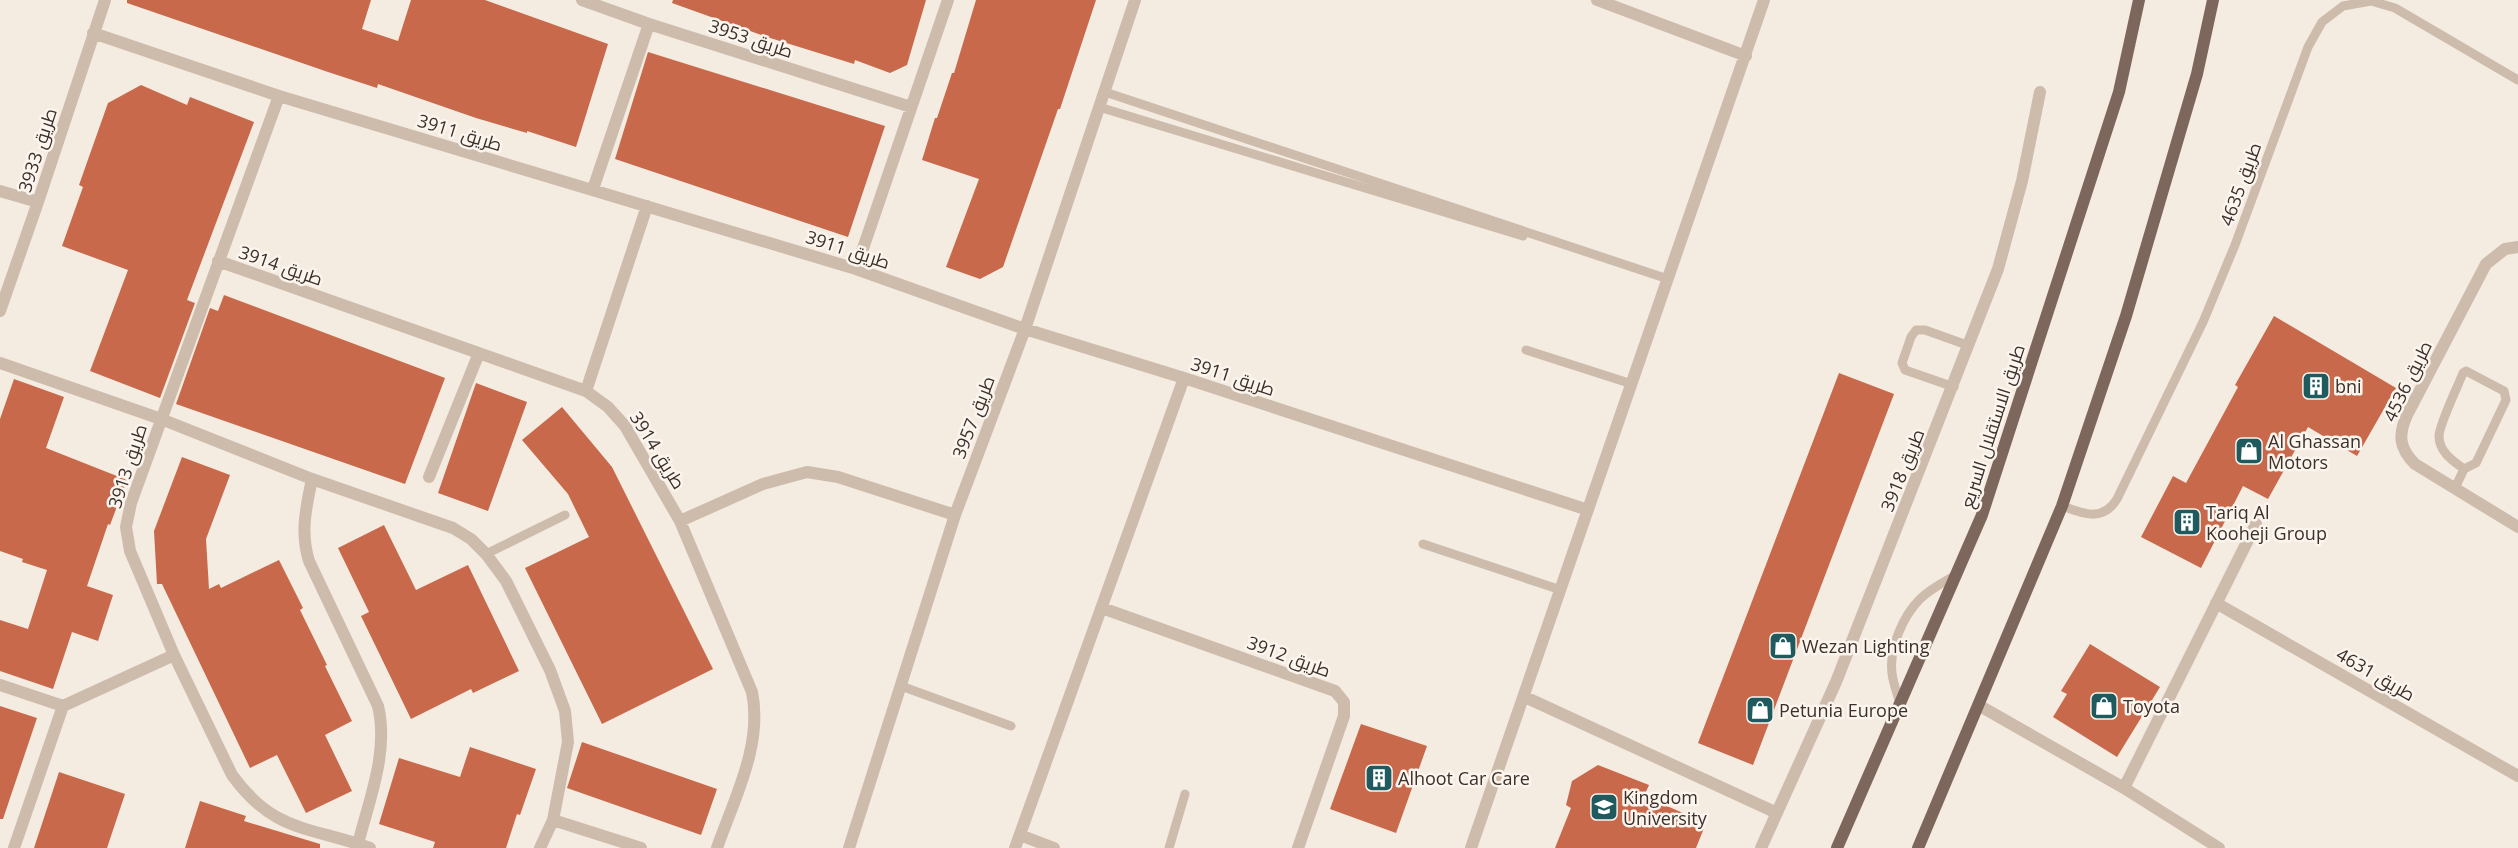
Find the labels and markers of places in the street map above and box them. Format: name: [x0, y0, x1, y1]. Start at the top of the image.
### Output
building icon: bni: [2301, 371, 2331, 401]
place label: bni: [2335, 374, 2362, 398]
place label: Al Ghassan Motors: [2268, 429, 2361, 474]
shop icon: Al Ghassan Motors: [2234, 436, 2264, 466]
place label: Tariq Al Kooheji Group: [2206, 500, 2327, 545]
building icon: Tariq Al Kooheji Group: [2172, 507, 2202, 537]
shop icon: Wezan Lighting: [1768, 631, 1798, 661]
place label: Wezan Lighting: [1802, 634, 1930, 658]
shop icon: Toyota: [2089, 691, 2119, 721]
place label: Toyota: [2123, 694, 2180, 718]
shop icon: Petunia Europe: [1745, 695, 1775, 725]
place label: Petunia Europe: [1779, 698, 1908, 722]
building icon: Alhoot Car Care: [1364, 763, 1394, 793]
place label: Alhoot Car Care: [1398, 766, 1530, 790]
place label: Kingdom University: [1623, 785, 1708, 830]
school or university icon: Kingdom University: [1589, 792, 1619, 822]

